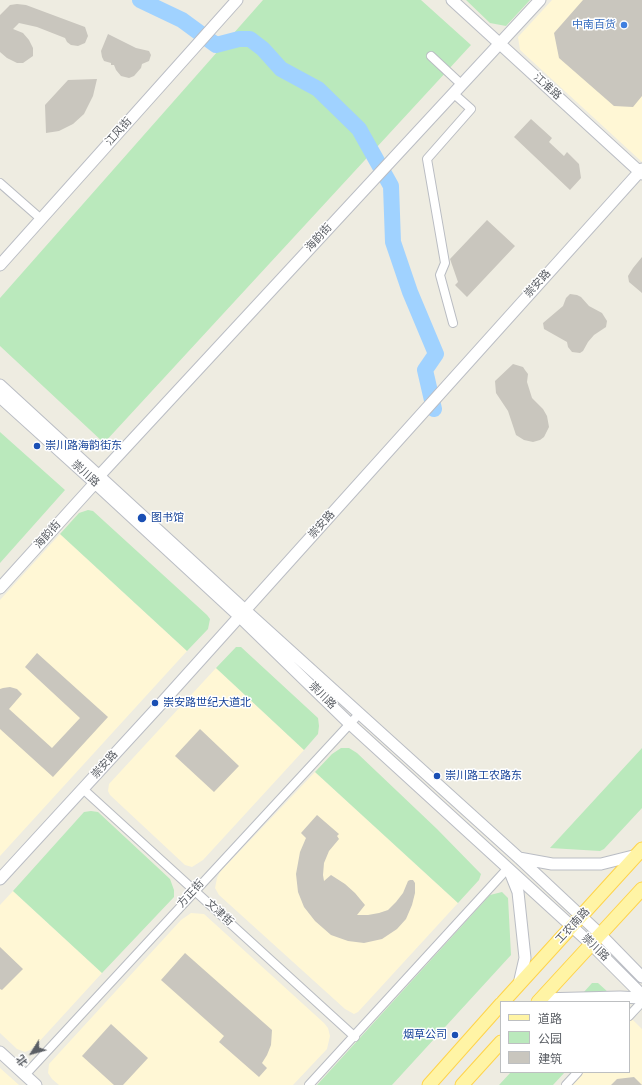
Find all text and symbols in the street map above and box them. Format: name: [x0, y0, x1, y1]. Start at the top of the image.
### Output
place label: 中南百货: [572, 18, 616, 32]
marker: 中南百货: [619, 20, 629, 30]
street label: 江淮路: [530, 71, 564, 103]
street label: 江风街: [103, 115, 135, 149]
street label: 海韵街: [303, 221, 335, 255]
street label: 崇安路: [522, 267, 554, 301]
place label: 崇川路海韵街东: [45, 439, 122, 453]
marker: 崇川路海韵街东: [32, 441, 42, 451]
street label: 崇川路: [68, 458, 102, 490]
street label: 崇安路: [306, 508, 338, 542]
place label: 图书馆: [151, 511, 184, 525]
marker: 图书馆: [136, 512, 148, 524]
street label: 海韵街: [32, 518, 64, 552]
street label: 崇川路: [306, 680, 338, 712]
place label: 崇安路世纪大道北: [163, 696, 251, 710]
marker: 崇安路世纪大道北: [150, 698, 160, 708]
street label: 崇安路: [89, 748, 121, 782]
place label: 崇川路工农路东: [445, 769, 522, 783]
marker: 崇川路工农路东: [432, 771, 442, 781]
street label: 方正街: [175, 877, 207, 911]
street label: 文津街: [202, 897, 236, 929]
street label: 工农南路: [553, 905, 593, 947]
street label: 崇川路: [579, 932, 611, 964]
legend: [500, 1001, 630, 1073]
text: 道路: [538, 1012, 562, 1026]
place label: 烟草公司: [403, 1028, 447, 1042]
marker: 烟草公司: [450, 1030, 460, 1040]
text: 公园: [538, 1032, 562, 1046]
north arrow: [12, 1033, 52, 1073]
text: 北: [14, 1052, 31, 1069]
text: 建筑: [538, 1052, 562, 1066]

